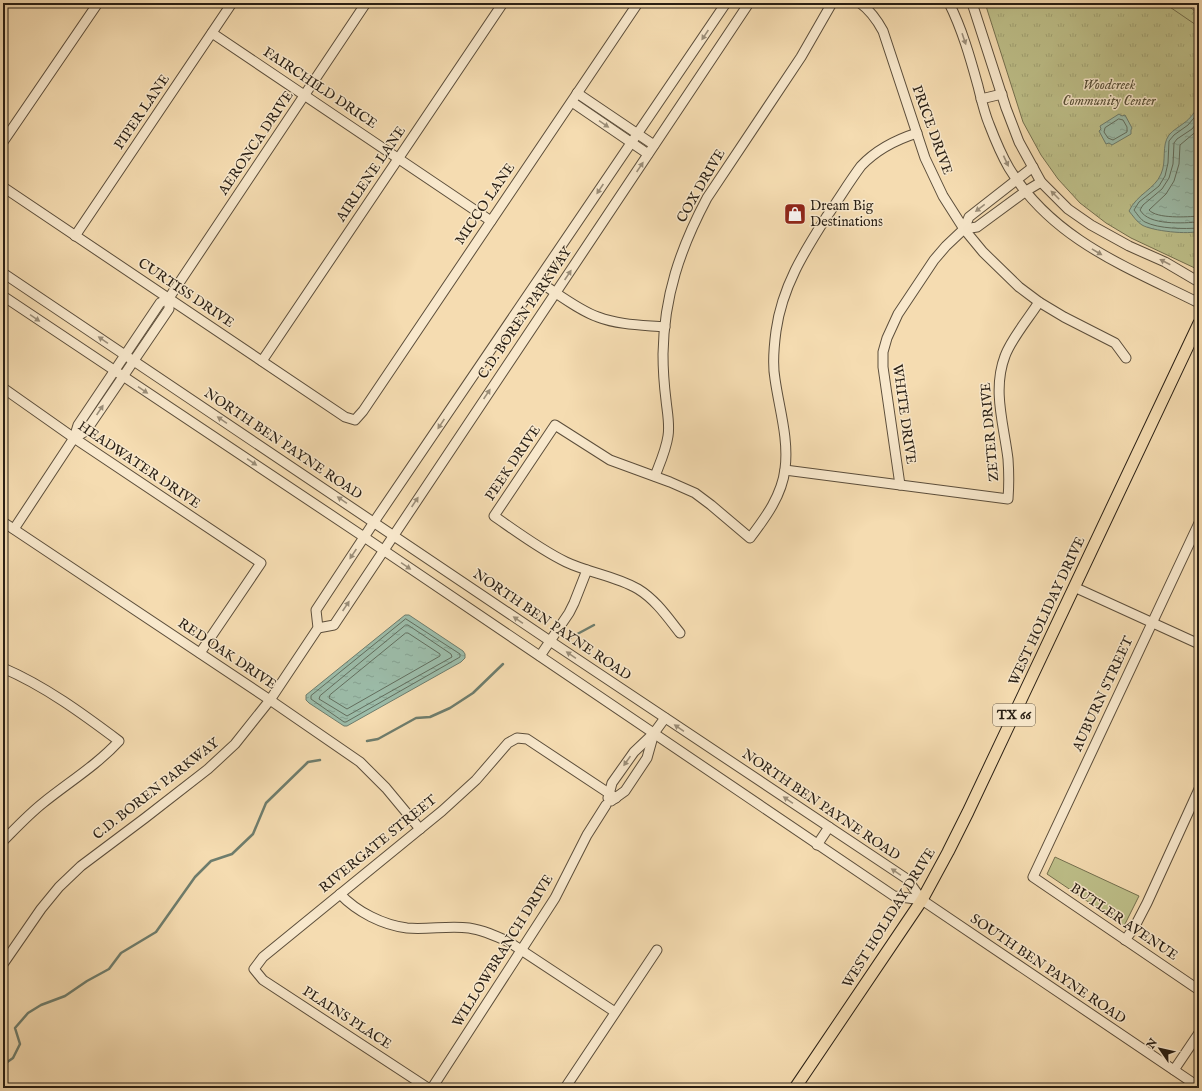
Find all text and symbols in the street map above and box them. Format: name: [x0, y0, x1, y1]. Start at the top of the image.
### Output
one-way arrow: [701, 30, 708, 41]
one-way arrow: [961, 33, 967, 45]
street label: FAIRCHILD DRICE: [259, 43, 381, 133]
street label: PIPER LANE: [110, 71, 174, 153]
park label: Woodcreek Community Center: [1062, 76, 1157, 110]
street label: PRICE DRIVE: [907, 83, 957, 177]
street label: AERONCA DRIVE: [214, 87, 298, 199]
one-way arrow: [599, 120, 609, 128]
street label: AIRLENE LANE: [332, 122, 410, 226]
street label: COX DRIVE: [673, 146, 730, 226]
one-way arrow: [1003, 156, 1009, 167]
street label: MICCO LANE: [451, 159, 519, 248]
one-way arrow: [636, 162, 644, 172]
one-way arrow: [596, 184, 604, 195]
one-way arrow: [1050, 191, 1060, 200]
place label: Dream Big Destinations: [810, 197, 883, 231]
shop icon: Dream Big Destinations: [782, 201, 808, 227]
one-way arrow: [975, 204, 986, 213]
street label: C.D. BOREN PARKWAY: [474, 242, 577, 382]
one-way arrow: [1092, 248, 1102, 256]
street label: CURTISS DRIVE: [134, 254, 238, 332]
one-way arrow: [1159, 259, 1171, 266]
one-way arrow: [564, 270, 572, 280]
one-way arrow: [30, 314, 41, 322]
one-way arrow: [97, 336, 108, 344]
street label: WHITE DRIVE: [888, 363, 920, 465]
street label: ZETER DRIVE: [977, 381, 1003, 482]
street label: NORTH BEN PAYNE ROAD: [200, 384, 366, 504]
one-way arrow: [138, 386, 149, 394]
one-way arrow: [483, 389, 491, 400]
one-way arrow: [96, 405, 104, 416]
one-way arrow: [217, 416, 227, 424]
street label: HEADWATER DRIVE: [74, 417, 204, 513]
one-way arrow: [437, 419, 445, 429]
street label: PEEK DRIVE: [481, 422, 545, 504]
one-way arrow: [246, 458, 257, 466]
one-way arrow: [337, 496, 347, 504]
one-way arrow: [411, 497, 419, 508]
street label: WEST HOLIDAY DRIVE: [1005, 533, 1090, 688]
one-way arrow: [349, 549, 356, 560]
one-way arrow: [400, 562, 412, 569]
street label: NORTH BEN PAYNE ROAD: [469, 565, 635, 685]
one-way arrow: [342, 601, 350, 611]
street label: RED OAK DRIVE: [174, 614, 280, 694]
one-way arrow: [512, 616, 524, 623]
street label: AUBURN STREET: [1068, 633, 1138, 755]
one-way arrow: [565, 652, 577, 659]
road number: TX 66: [993, 704, 1035, 726]
one-way arrow: [674, 724, 685, 732]
street label: C.D. BOREN PARKWAY: [89, 733, 224, 844]
street label: NORTH BEN PAYNE ROAD: [738, 745, 904, 865]
one-way arrow: [623, 756, 631, 767]
street label: RIVERGATE STREET: [315, 790, 441, 897]
one-way arrow: [782, 796, 793, 804]
street label: WEST HOLIDAY DRIVE: [838, 844, 940, 991]
one-way arrow: [891, 868, 901, 876]
street label: WILLOWBRANCH DRIVE: [449, 871, 558, 1031]
street label: BUTLER AVENUE: [1067, 879, 1181, 965]
street label: SOUTH BEN PAYNE ROAD: [967, 910, 1129, 1028]
street label: PLAINS PLACE: [299, 982, 395, 1054]
north arrow: [1140, 1029, 1180, 1069]
text: N: [1144, 1036, 1161, 1053]

